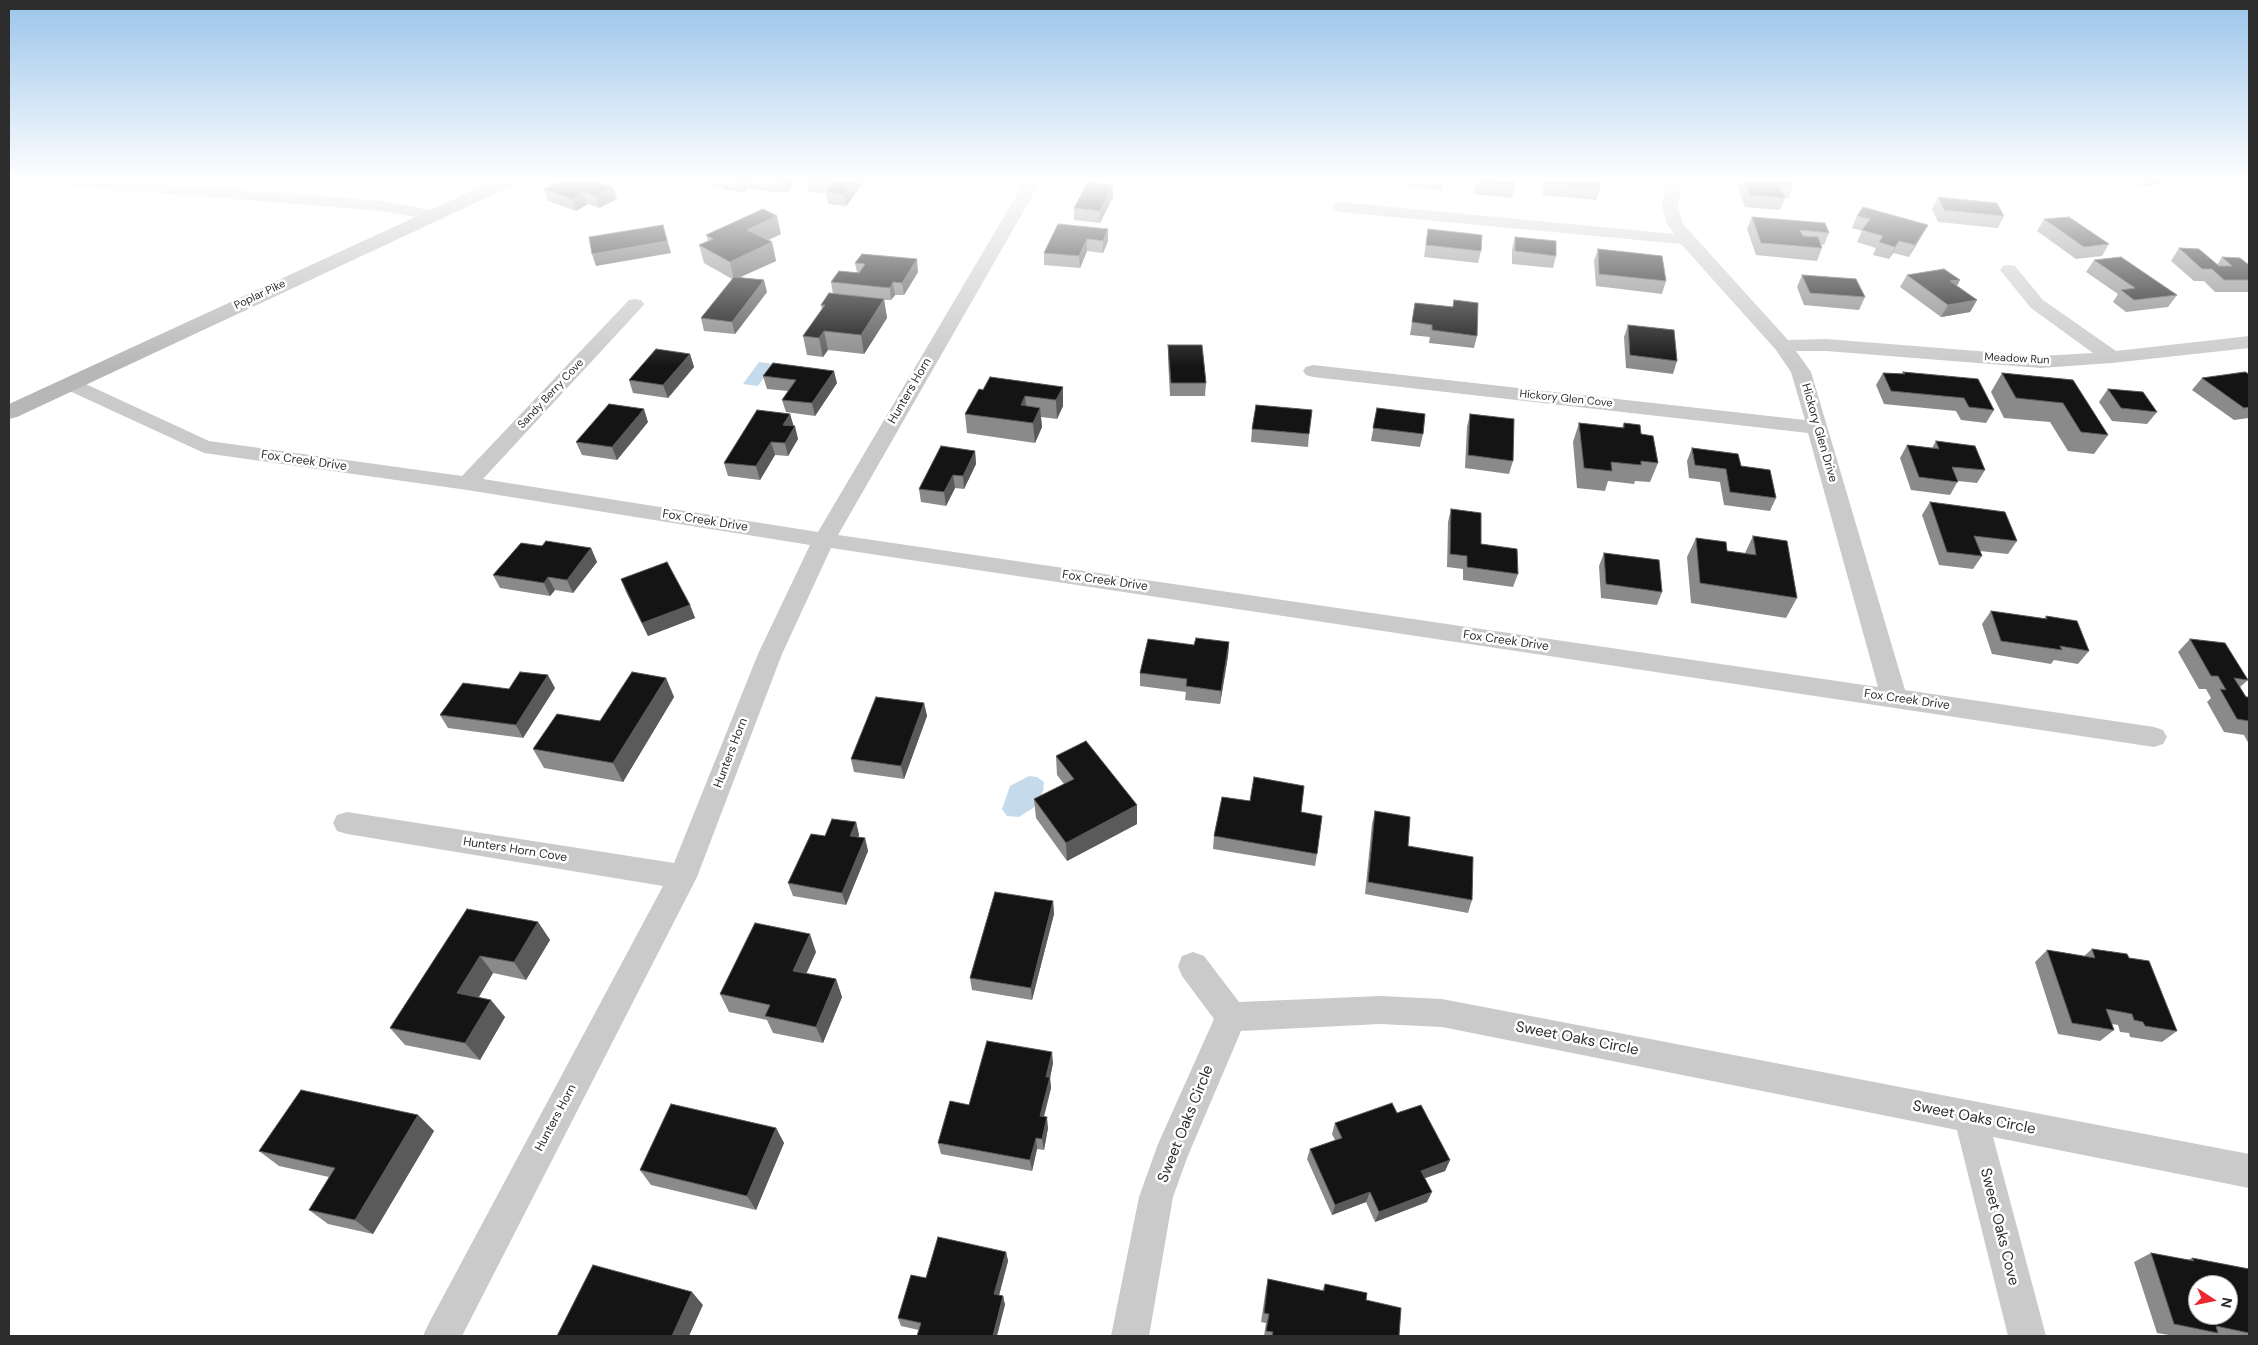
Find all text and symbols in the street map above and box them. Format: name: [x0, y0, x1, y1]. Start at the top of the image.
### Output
street label: Poplar Pike: [232, 277, 288, 313]
street label: Meadow Run: [1984, 351, 2050, 367]
street label: Sandy Berry Cove: [515, 356, 587, 432]
street label: Hunters Horn: [885, 356, 935, 426]
street label: Hickory Glen Drive: [1798, 382, 1840, 484]
street label: Hickory Glen Cove: [1519, 388, 1613, 410]
street label: Fox Creek Drive: [260, 448, 348, 474]
street label: Fox Creek Drive: [661, 507, 749, 535]
street label: Fox Creek Drive: [1061, 568, 1149, 594]
street label: Fox Creek Drive: [1462, 628, 1550, 654]
street label: Fox Creek Drive: [1863, 687, 1951, 713]
street label: Hunters Horn: [711, 716, 751, 790]
street label: Hunters Horn Cove: [462, 835, 568, 865]
street label: Sweet Oaks Circle: [1514, 1018, 1640, 1060]
street label: Sweet Oaks Circle: [1154, 1063, 1218, 1185]
street label: Hunters Horn: [532, 1082, 580, 1154]
street label: Sweet Oaks Circle: [1911, 1097, 2037, 1139]
street label: Sweet Oaks Cove: [1976, 1166, 2022, 1288]
north arrow: [2188, 1275, 2238, 1325]
text: N: [2217, 1296, 2237, 1309]

